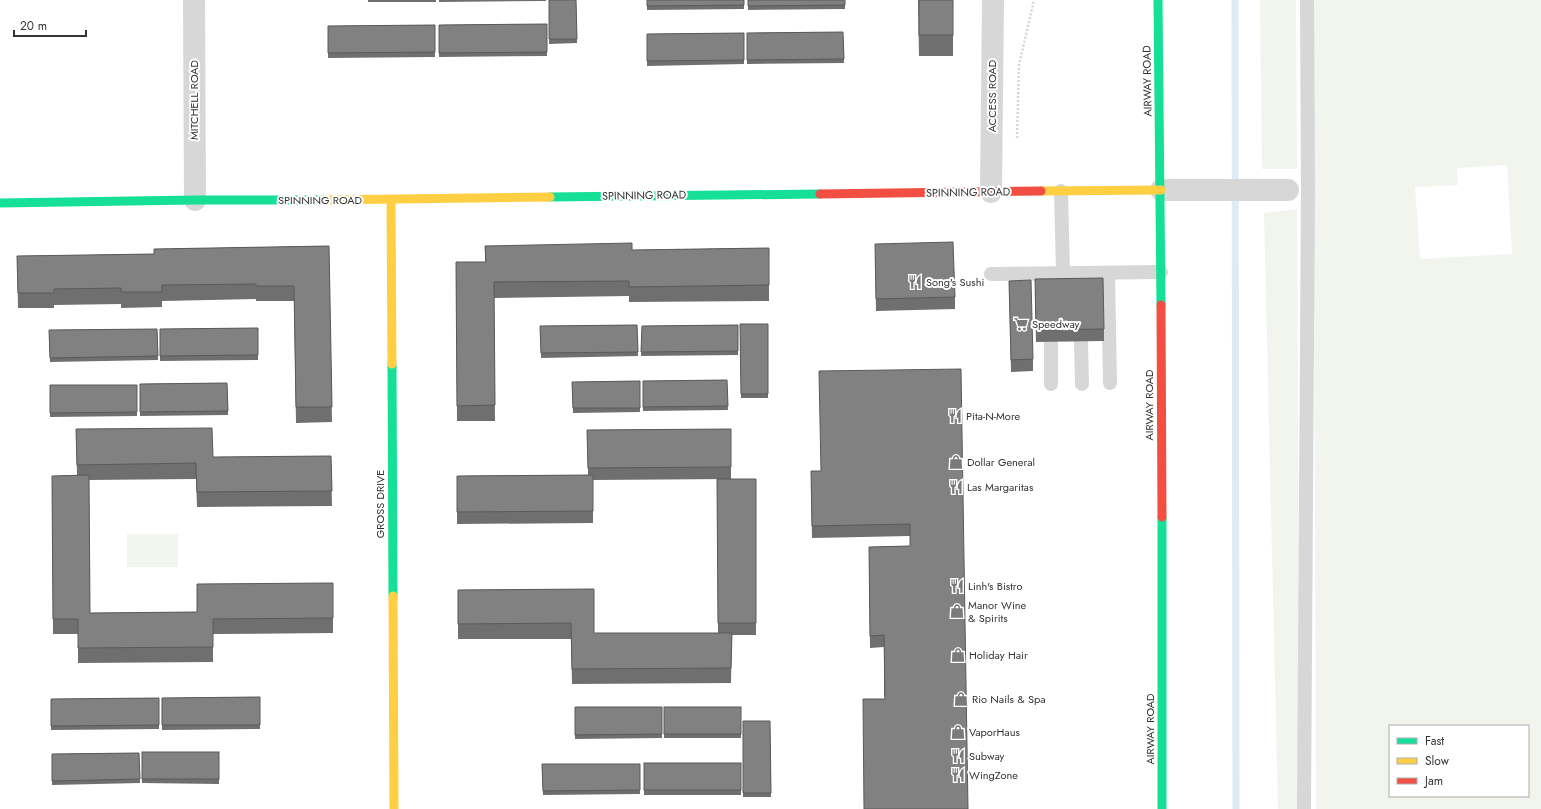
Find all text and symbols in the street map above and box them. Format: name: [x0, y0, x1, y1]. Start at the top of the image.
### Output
scale bar: [14, 12, 86, 38]
text: 20 m: [20, 17, 47, 35]
street label: AIRWAY ROAD: [1138, 45, 1156, 117]
street label: MITCHELL ROAD: [186, 59, 202, 140]
street label: ACCESS ROAD: [984, 59, 1000, 132]
street label: SPINNING ROAD: [926, 183, 1011, 201]
street label: SPINNING ROAD: [602, 186, 687, 204]
street label: SPINNING ROAD: [278, 192, 363, 208]
restaurant icon: Song's Sushi: [907, 274, 923, 290]
place label: Song's Sushi: [926, 274, 985, 290]
supermarket icon: Speedway: [1013, 316, 1029, 332]
place label: Speedway: [1032, 316, 1080, 332]
street label: AIRWAY ROAD: [1141, 369, 1157, 441]
restaurant icon: Pita-N-More: [947, 408, 963, 424]
place label: Pita-N-More: [966, 408, 1020, 424]
shop icon: Dollar General: [948, 454, 964, 470]
place label: Dollar General: [967, 454, 1035, 470]
street label: GROSS DRIVE: [372, 470, 388, 538]
restaurant icon: Las Margaritas: [948, 479, 964, 495]
place label: Las Margaritas: [967, 479, 1034, 495]
restaurant icon: Linh's Bistro: [949, 578, 965, 594]
place label: Linh's Bistro: [968, 578, 1022, 594]
place label: Manor Wine & Spirits: [968, 597, 1027, 626]
shop icon: Manor Wine & Spirits: [949, 603, 965, 619]
shop icon: Holiday Hair: [950, 647, 966, 663]
place label: Holiday Hair: [969, 647, 1028, 663]
shop icon: Rio Nails & Spa: [953, 691, 969, 707]
place label: Rio Nails & Spa: [972, 691, 1046, 707]
street label: AIRWAY ROAD: [1142, 693, 1158, 765]
shop icon: VaporHaus: [950, 724, 966, 740]
place label: VaporHaus: [969, 724, 1020, 740]
legend: [1389, 725, 1529, 797]
text: Fast: [1425, 732, 1444, 750]
restaurant icon: Subway: [950, 748, 966, 764]
place label: Subway: [969, 748, 1005, 764]
text: Slow: [1425, 752, 1450, 770]
restaurant icon: WingZone: [950, 767, 966, 783]
place label: WingZone: [969, 767, 1018, 783]
text: Jam: [1423, 772, 1443, 790]

